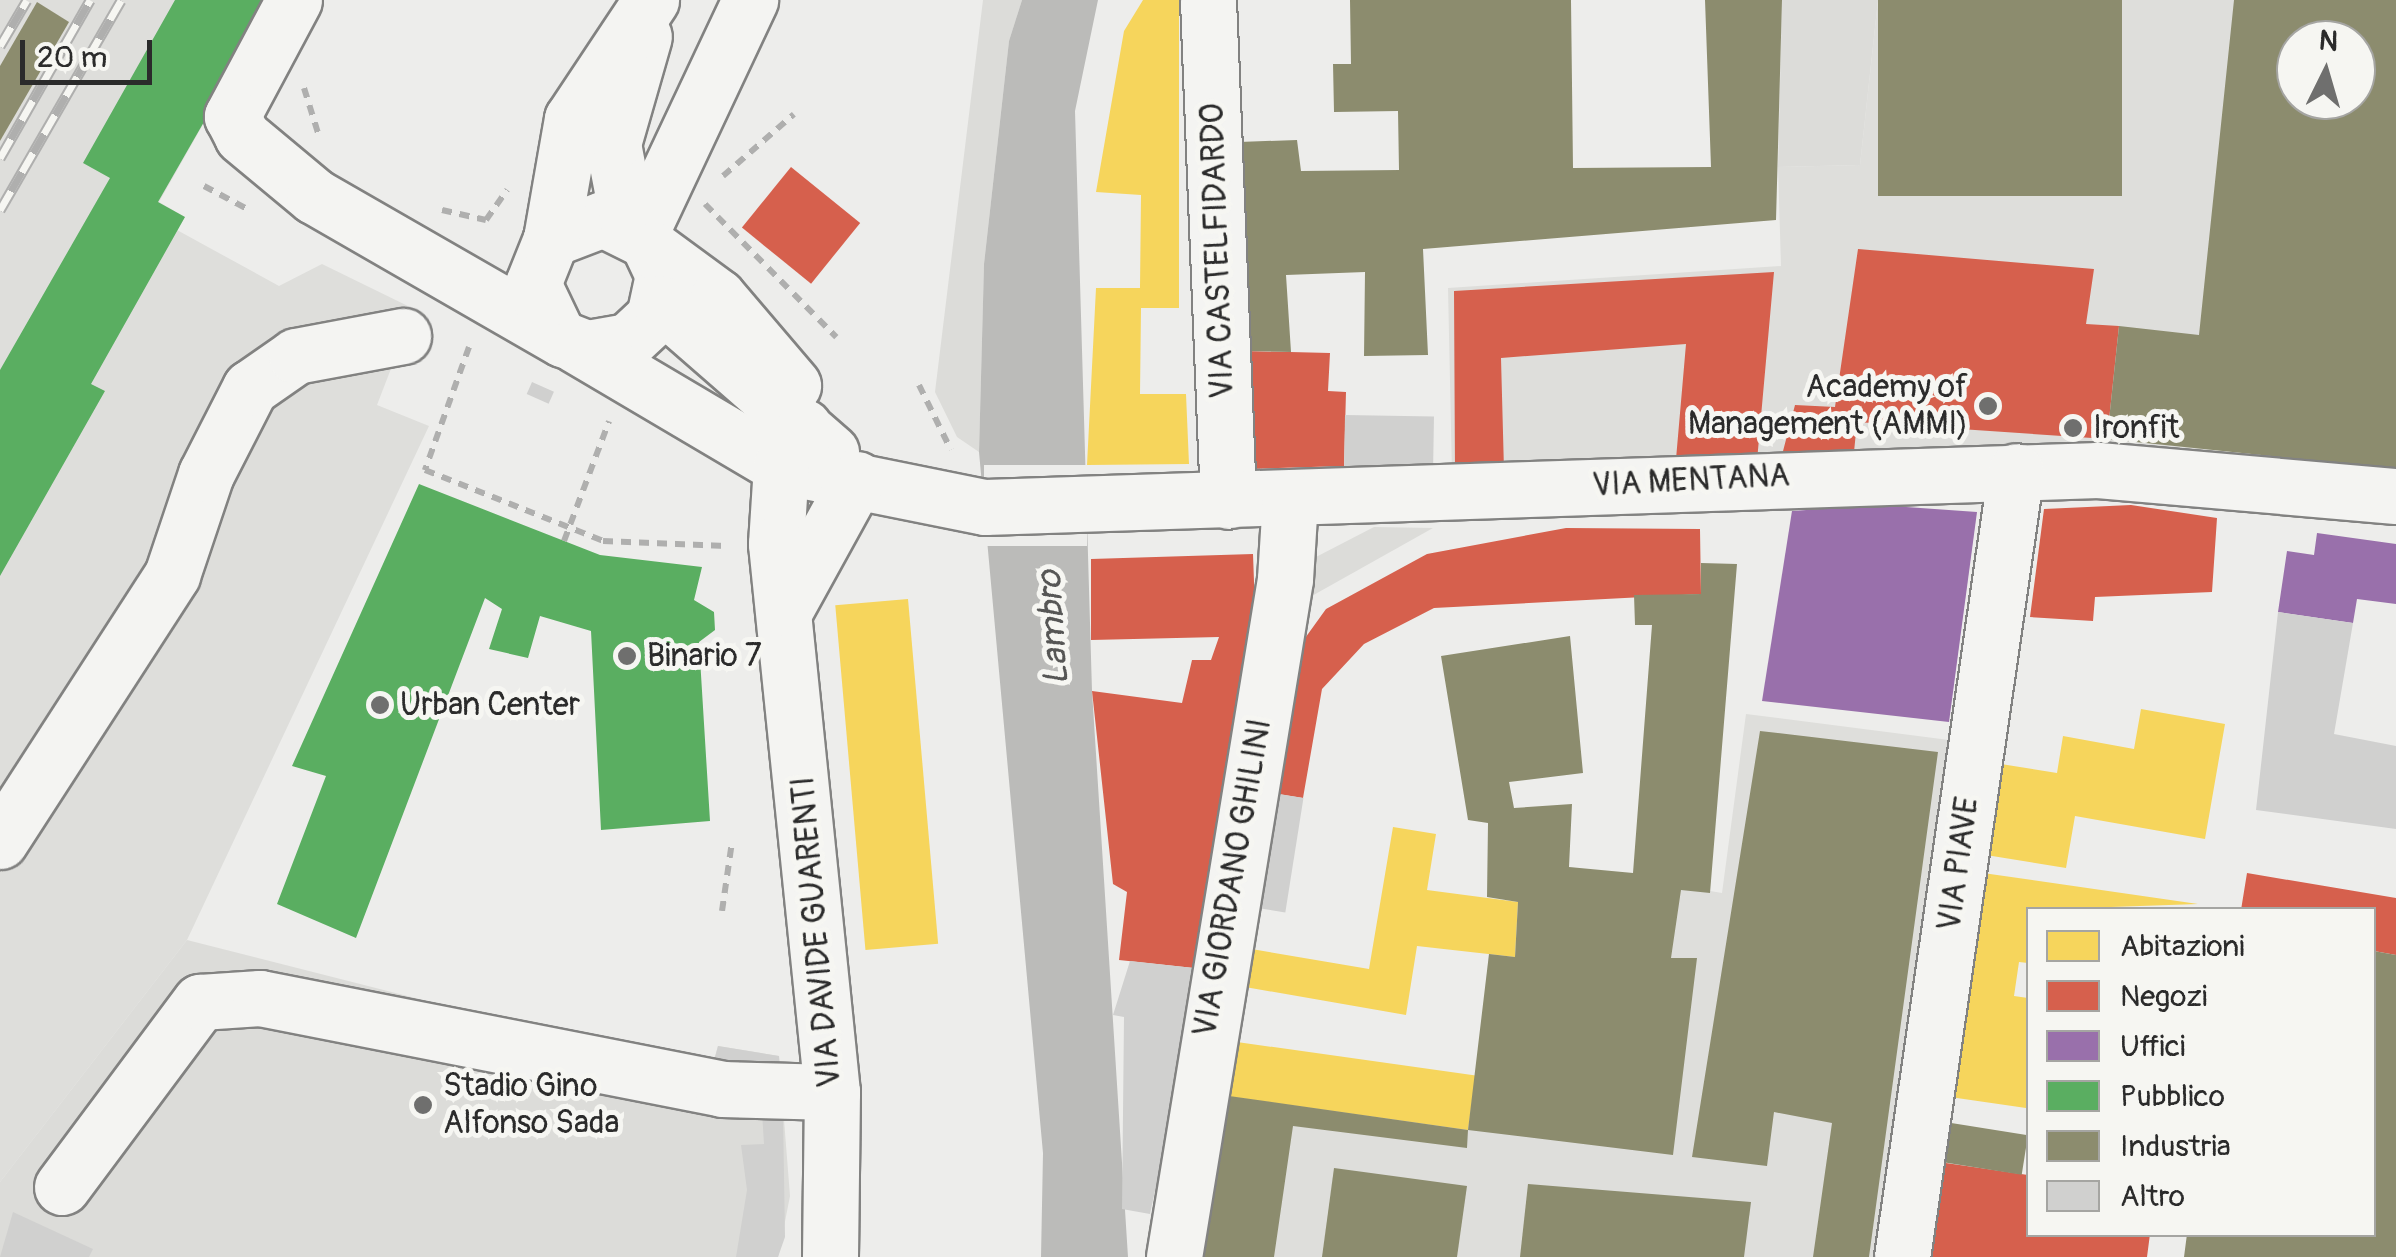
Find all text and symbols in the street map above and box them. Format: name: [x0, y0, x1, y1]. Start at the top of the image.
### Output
scale bar: [25, 20, 158, 82]
north arrow: [2276, 20, 2376, 120]
text: N: [2318, 23, 2339, 60]
text: 20 m: [37, 39, 107, 76]
street label: VIA CASTELFIDARDO: [1194, 103, 1242, 399]
place label: Academy of Management (AMMI): [1688, 369, 1968, 444]
marker: Academy of Management (AMMI): [1977, 395, 1999, 417]
place label: Ironfit: [2093, 409, 2179, 447]
marker: Ironfit: [2062, 417, 2084, 439]
street label: VIA MENTANA: [1591, 457, 1791, 505]
water label: Lambro: [1028, 569, 1078, 687]
place label: Binario 7: [647, 637, 762, 675]
marker: Binario 7: [616, 645, 638, 667]
place label: Urban Center: [400, 686, 580, 724]
marker: Urban Center: [369, 694, 391, 716]
street label: VIA GIORDANO GHILINI: [1186, 716, 1280, 1040]
street label: VIA DAVIDE GUARENTI: [784, 775, 850, 1089]
street label: VIA PIAVE: [1931, 794, 1987, 934]
legend: [2026, 907, 2376, 1237]
text: Abitazioni: [2120, 928, 2245, 965]
text: Negozi: [2120, 978, 2207, 1015]
text: Uffici: [2120, 1028, 2185, 1065]
place label: Stadio Gino Alfonso Sada: [443, 1068, 619, 1143]
text: Pubblico: [2120, 1078, 2225, 1115]
marker: Stadio Gino Alfonso Sada: [412, 1094, 434, 1116]
text: Industria: [2120, 1128, 2231, 1165]
text: Altro: [2120, 1178, 2185, 1215]

